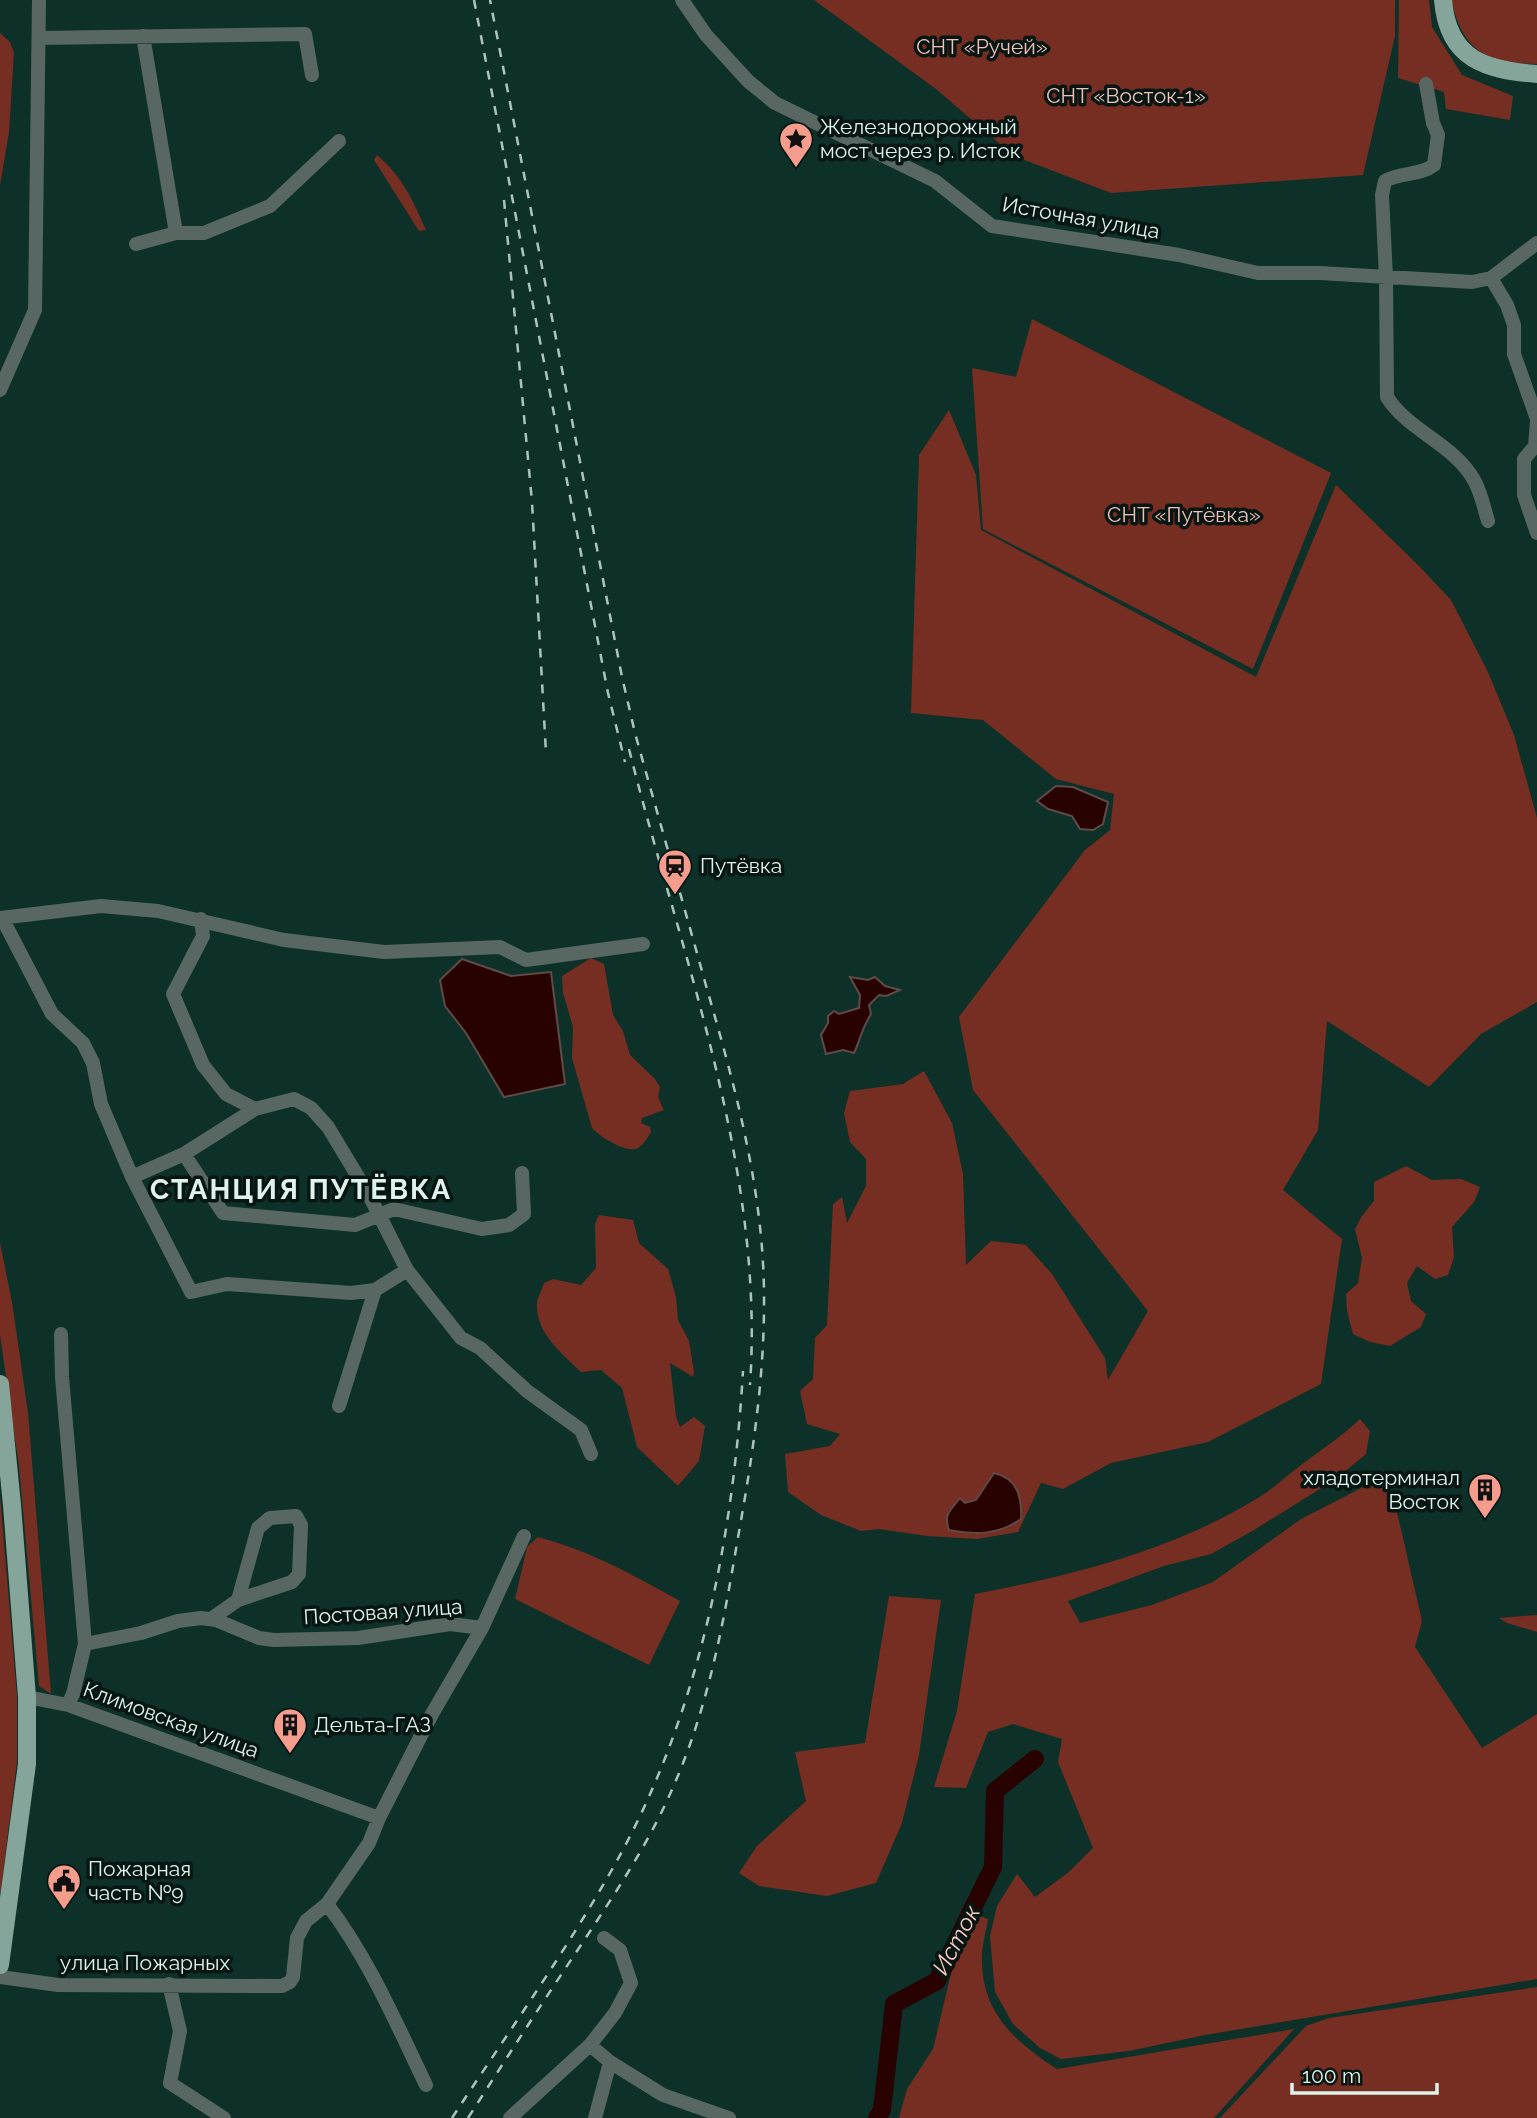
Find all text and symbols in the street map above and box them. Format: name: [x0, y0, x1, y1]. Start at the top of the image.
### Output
park label: СНТ «Ручей»: [916, 34, 1048, 59]
park label: СНТ «Восток-1»: [1046, 83, 1206, 108]
place label: Железнодорожный мост через р. Исток: [820, 114, 1021, 163]
place icon: Железнодорожный мост через р. Исток: [777, 120, 815, 169]
street label: Источная улица: [1000, 191, 1162, 244]
park label: СНТ «Путёвка»: [1107, 502, 1261, 527]
station icon: Путёвка: [656, 847, 694, 896]
place label: Путёвка: [700, 853, 782, 878]
district label: СТАНЦИЯ ПУТЁВКА: [150, 1173, 452, 1206]
place label: хладотерминал Восток: [1303, 1465, 1460, 1514]
building icon: хладотерминал Восток: [1466, 1471, 1504, 1520]
street label: Постовая улица: [303, 1593, 463, 1630]
street label: Климовская улица: [80, 1676, 262, 1763]
building icon: Дельта-ГАЗ: [271, 1706, 309, 1755]
place label: Дельта-ГАЗ: [314, 1712, 431, 1737]
place label: Пожарная часть №9: [88, 1856, 191, 1905]
public building icon: Пожарная часть №9: [45, 1862, 83, 1911]
water label: Исток: [926, 1900, 985, 1979]
street label: улица Пожарных: [60, 1950, 231, 1975]
scale bar: [1292, 2052, 1437, 2096]
text: 100 m: [1302, 2063, 1361, 2088]

